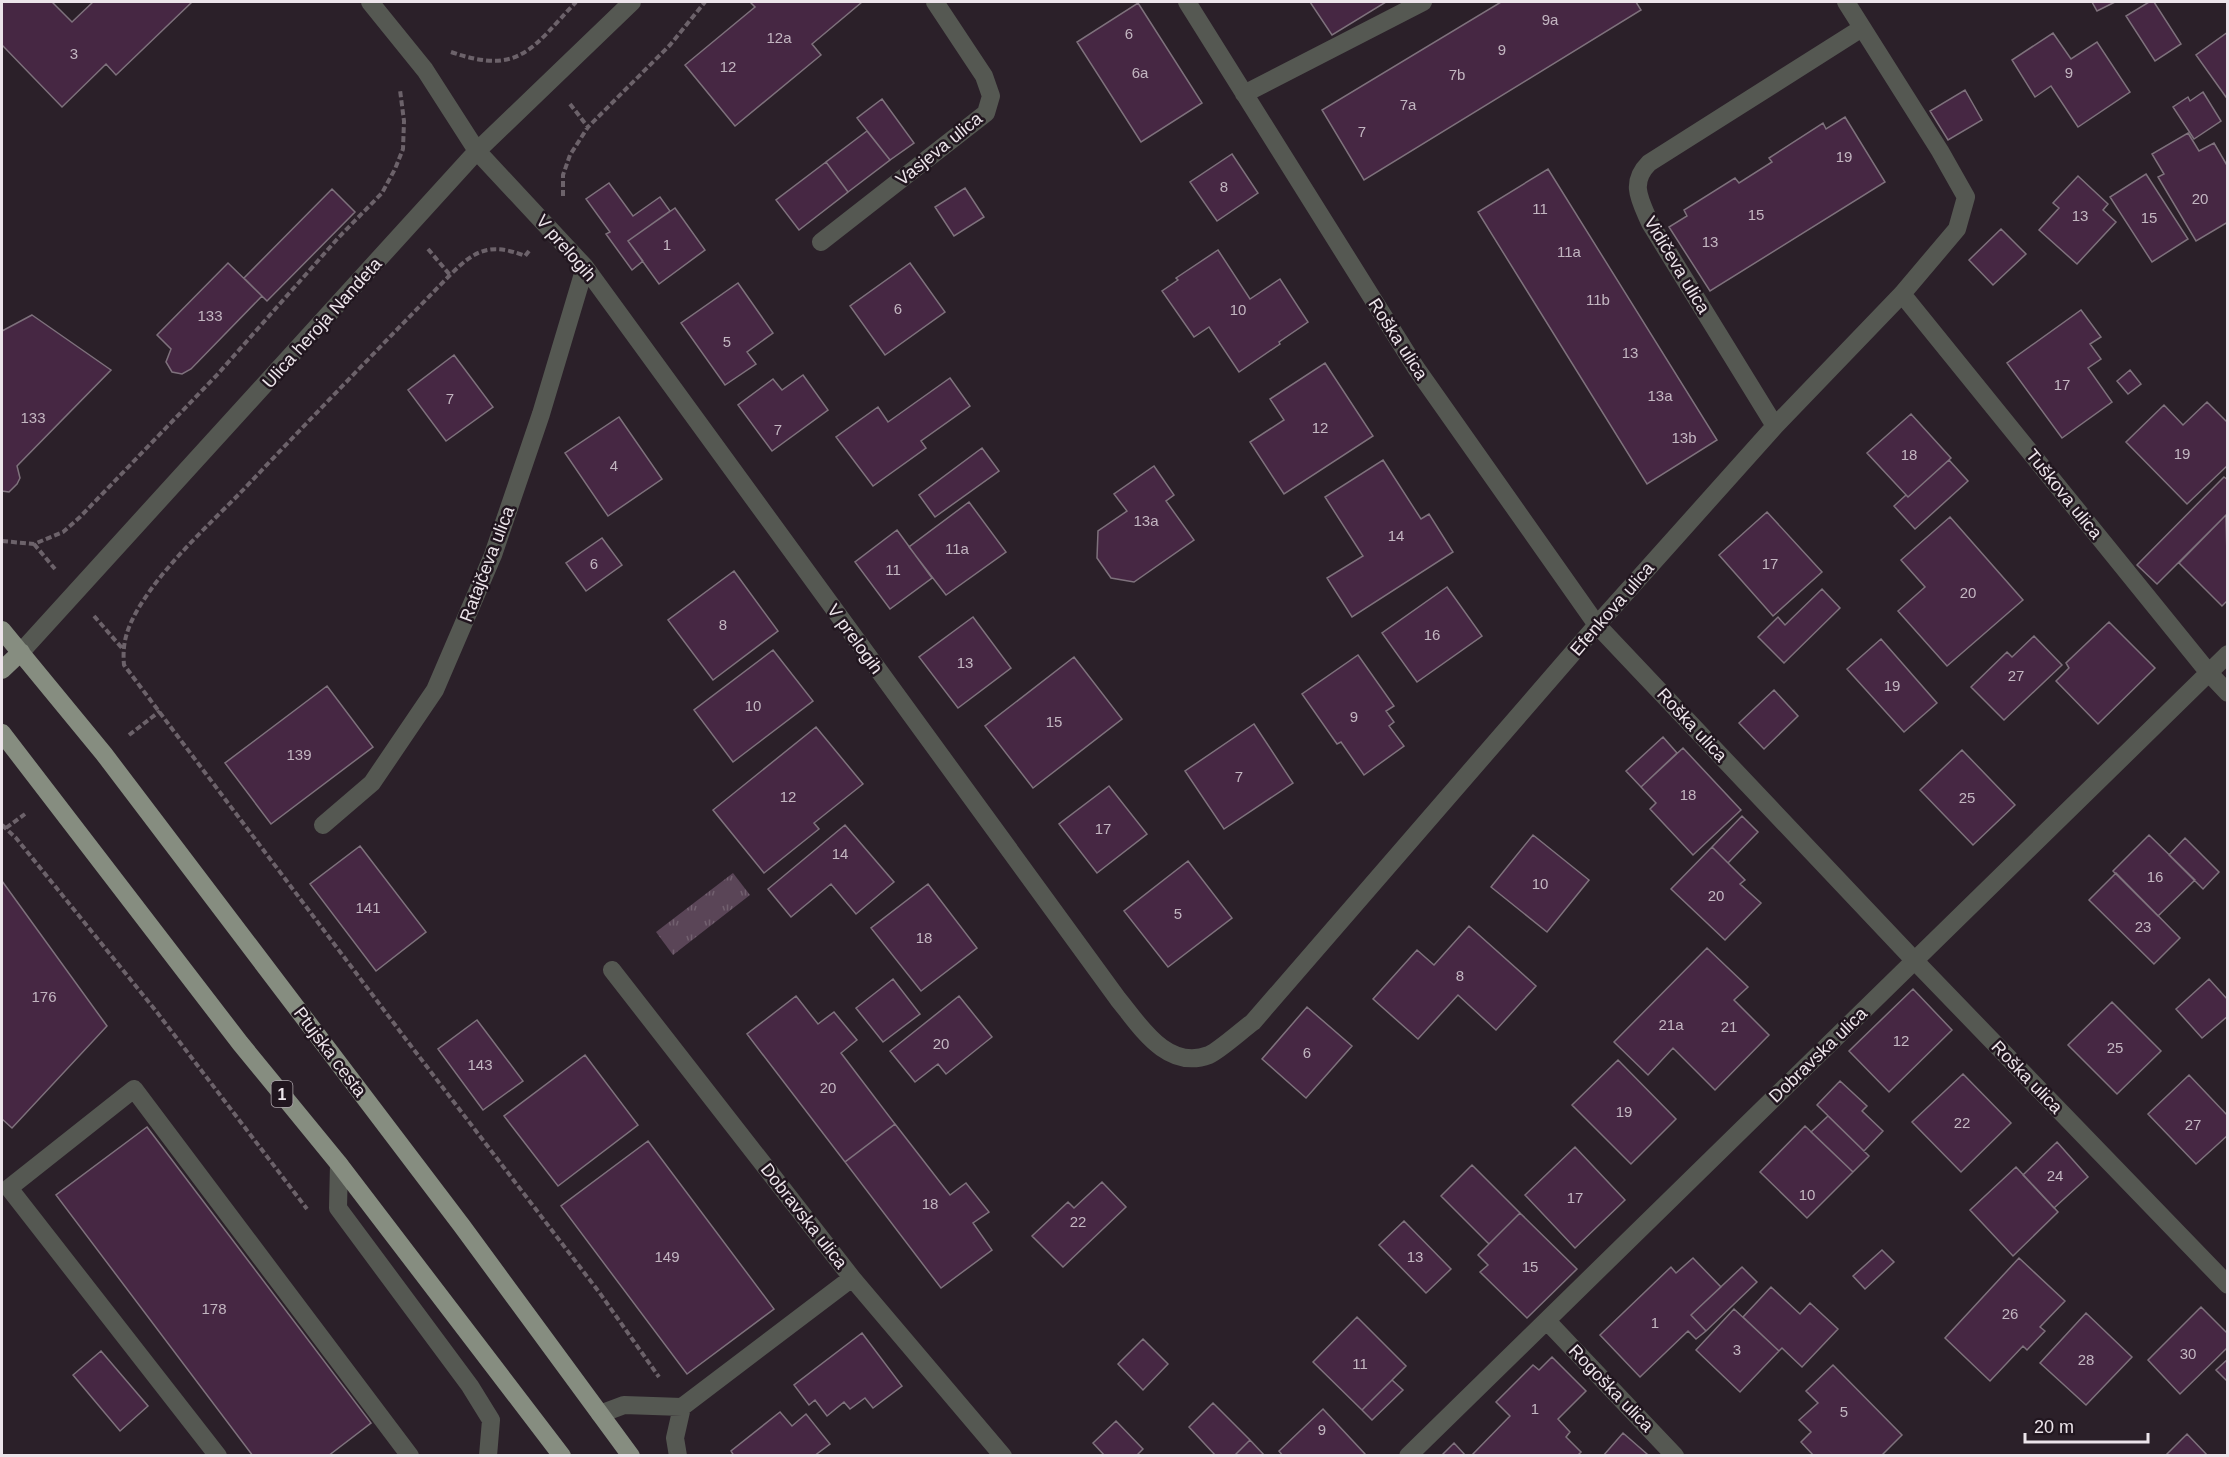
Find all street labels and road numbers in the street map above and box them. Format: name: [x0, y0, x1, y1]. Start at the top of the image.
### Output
street label: Vasjeva ulica: [892, 108, 987, 190]
street label: V prelogih: [532, 211, 600, 285]
street label: Vidičeva ulica: [1640, 213, 1714, 318]
street label: Ulica heroja Nandeta: [258, 253, 386, 392]
street label: Roška ulica: [1364, 295, 1432, 384]
street label: Tuškova ulica: [2022, 445, 2107, 544]
street label: Ratajčeva ulica: [456, 503, 519, 625]
street label: Efenkova ulica: [1566, 558, 1659, 660]
street label: V prelogih: [823, 600, 887, 678]
street label: Roška ulica: [1653, 684, 1732, 767]
street label: Ptujska cesta: [290, 1003, 371, 1102]
street label: Dobravska ulica: [1765, 1003, 1872, 1107]
street label: Roška ulica: [1987, 1037, 2067, 1118]
road number: 1: [272, 1081, 292, 1107]
street label: Dobravska ulica: [757, 1159, 852, 1273]
street label: Rogoška ulica: [1565, 1340, 1658, 1436]

